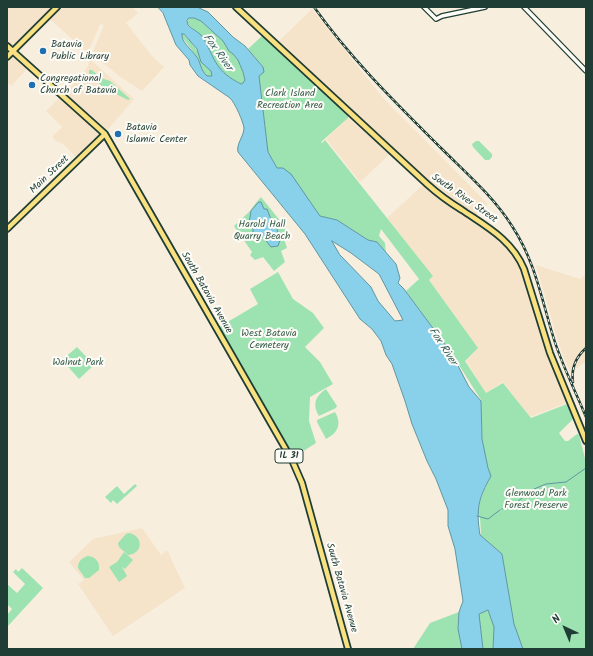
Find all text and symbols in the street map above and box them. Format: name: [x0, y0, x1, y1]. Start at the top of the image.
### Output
water label: Fox River: [199, 32, 235, 74]
place label: Batavia Public Library: [51, 39, 109, 62]
marker: Batavia Public Library: [38, 46, 48, 56]
place label: Congregational Church of Batavia: [40, 73, 116, 96]
marker: Congregational Church of Batavia: [27, 80, 37, 90]
park label: Clark Island Recreation Area: [257, 88, 323, 112]
place label: Batavia Islamic Center: [126, 122, 187, 146]
marker: Batavia Islamic Center: [113, 129, 123, 139]
street label: Main Street: [28, 153, 72, 197]
street label: South River Street: [429, 172, 499, 226]
park label: Harold Hall Quarry Beach: [234, 219, 290, 242]
street label: South Batavia Avenue: [178, 250, 234, 336]
water label: Fox River: [425, 326, 459, 368]
park label: West Batavia Cemetery: [241, 328, 297, 352]
park label: Walnut Park: [52, 357, 104, 369]
road number: IL 31: [275, 449, 303, 463]
park label: Glenwood Park Forest Preserve: [504, 488, 568, 512]
street label: South Batavia Avenue: [323, 542, 359, 634]
north arrow: [545, 608, 585, 648]
text: N: [548, 610, 565, 628]

